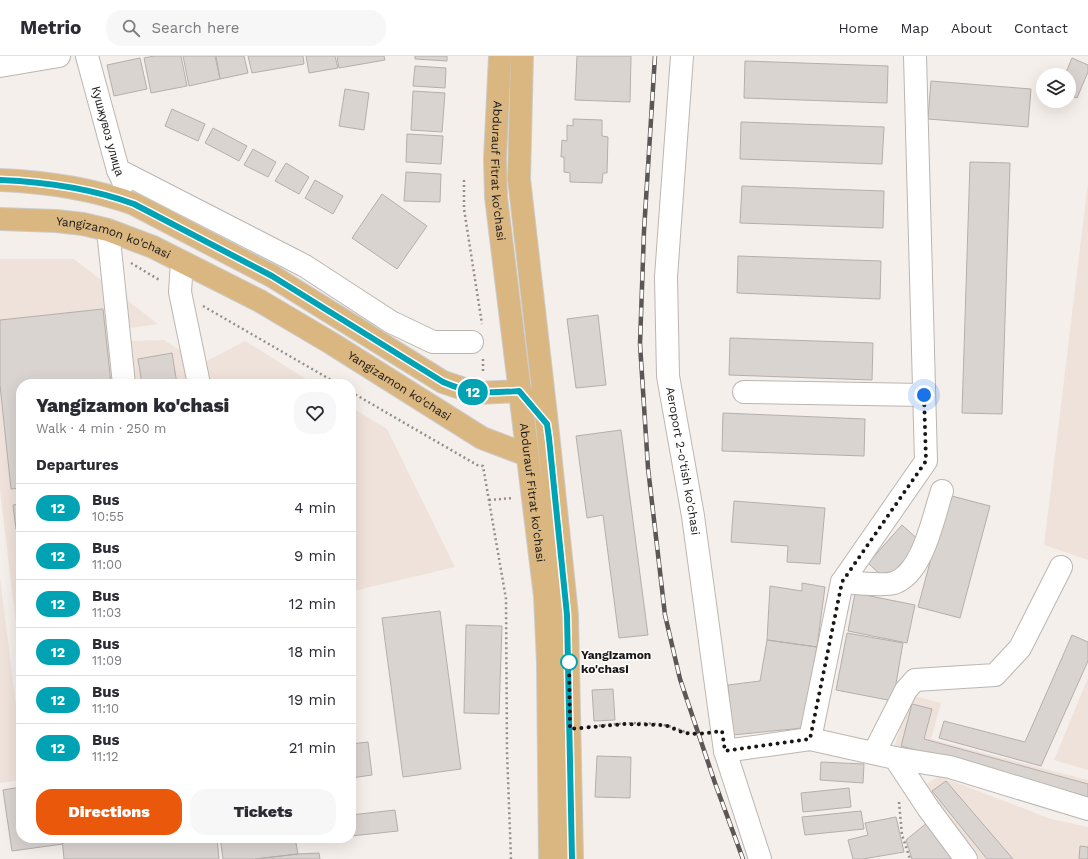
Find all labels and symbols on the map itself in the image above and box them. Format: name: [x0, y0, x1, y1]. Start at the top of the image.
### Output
street label: Кушжувоз улица: [89, 85, 127, 179]
street label: Abdurauf Fitrat ko'chasi: [488, 100, 508, 242]
street label: Yangizamon ko'chasi: [55, 214, 173, 262]
street label: Yangizamon ko'chasi: [345, 348, 454, 424]
line badge: 12: [455, 379, 491, 405]
your location: [914, 385, 934, 405]
street label: Aeroport 2-o'tish ko'chasi: [663, 386, 703, 536]
street label: Abdurauf Fitrat ko'chasi: [517, 422, 548, 563]
place label: Yangizamon ko'chasi: [581, 648, 651, 676]
marker: Yangizamon ko'chasi: [560, 653, 578, 671]

